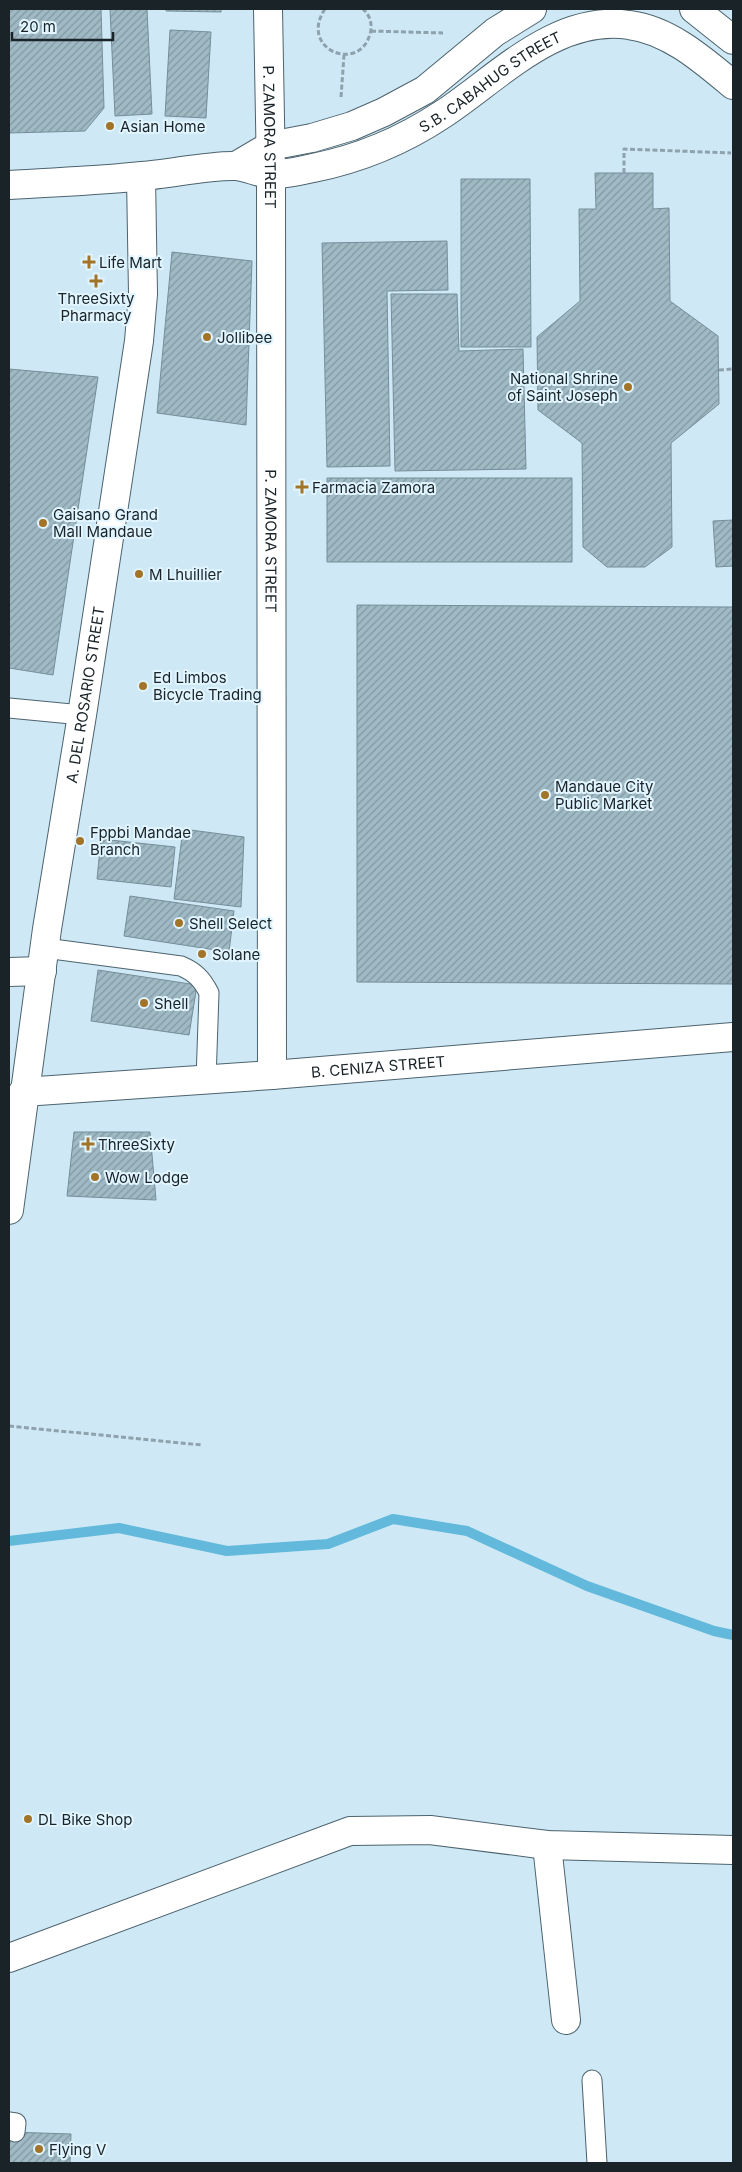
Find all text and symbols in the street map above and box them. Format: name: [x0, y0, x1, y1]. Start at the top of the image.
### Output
scale bar: [12, 10, 114, 42]
text: 20 m: [20, 17, 56, 36]
street label: S.B. CABAHUG STREET: [415, 27, 564, 136]
street label: P. ZAMORA STREET: [260, 65, 281, 209]
place label: Asian Home: [120, 117, 205, 136]
marker: Asian Home: [104, 120, 116, 132]
place label: Life Mart: [99, 253, 162, 272]
marker: Life Mart: [83, 256, 95, 268]
marker: ThreeSixty Pharmacy: [90, 275, 102, 287]
place label: ThreeSixty Pharmacy: [58, 289, 135, 325]
place label: Jollibee: [217, 328, 272, 347]
marker: Jollibee: [201, 331, 213, 343]
place label: National Shrine of Saint Joseph: [507, 369, 618, 405]
marker: National Shrine of Saint Joseph: [622, 381, 634, 393]
street label: P. ZAMORA STREET: [262, 469, 281, 613]
place label: Farmacia Zamora: [312, 478, 435, 497]
marker: Farmacia Zamora: [296, 481, 308, 493]
place label: Gaisano Grand Mall Mandaue: [53, 505, 158, 541]
marker: Gaisano Grand Mall Mandaue: [37, 517, 49, 529]
place label: M Lhuillier: [149, 565, 222, 584]
marker: M Lhuillier: [133, 568, 145, 580]
street label: A. DEL ROSARIO STREET: [62, 605, 108, 784]
place label: Ed Limbos Bicycle Trading: [153, 668, 262, 704]
marker: Ed Limbos Bicycle Trading: [137, 680, 149, 692]
place label: Mandaue City Public Market: [555, 777, 654, 813]
marker: Mandaue City Public Market: [539, 789, 551, 801]
place label: Fppbi Mandae Branch: [90, 823, 191, 859]
marker: Fppbi Mandae Branch: [74, 835, 86, 847]
place label: Shell Select: [189, 914, 272, 933]
marker: Shell Select: [173, 917, 185, 929]
place label: Solane: [212, 945, 260, 964]
marker: Solane: [196, 948, 208, 960]
place label: Shell: [154, 994, 189, 1013]
marker: Shell: [138, 997, 150, 1009]
street label: B. CENIZA STREET: [310, 1051, 446, 1081]
place label: ThreeSixty: [98, 1135, 175, 1154]
marker: ThreeSixty: [82, 1138, 94, 1150]
place label: Wow Lodge: [105, 1168, 189, 1187]
marker: Wow Lodge: [89, 1171, 101, 1183]
place label: DL Bike Shop: [38, 1810, 133, 1829]
marker: DL Bike Shop: [22, 1813, 34, 1825]
place label: Flying V: [49, 2140, 106, 2159]
marker: Flying V: [33, 2143, 45, 2155]

